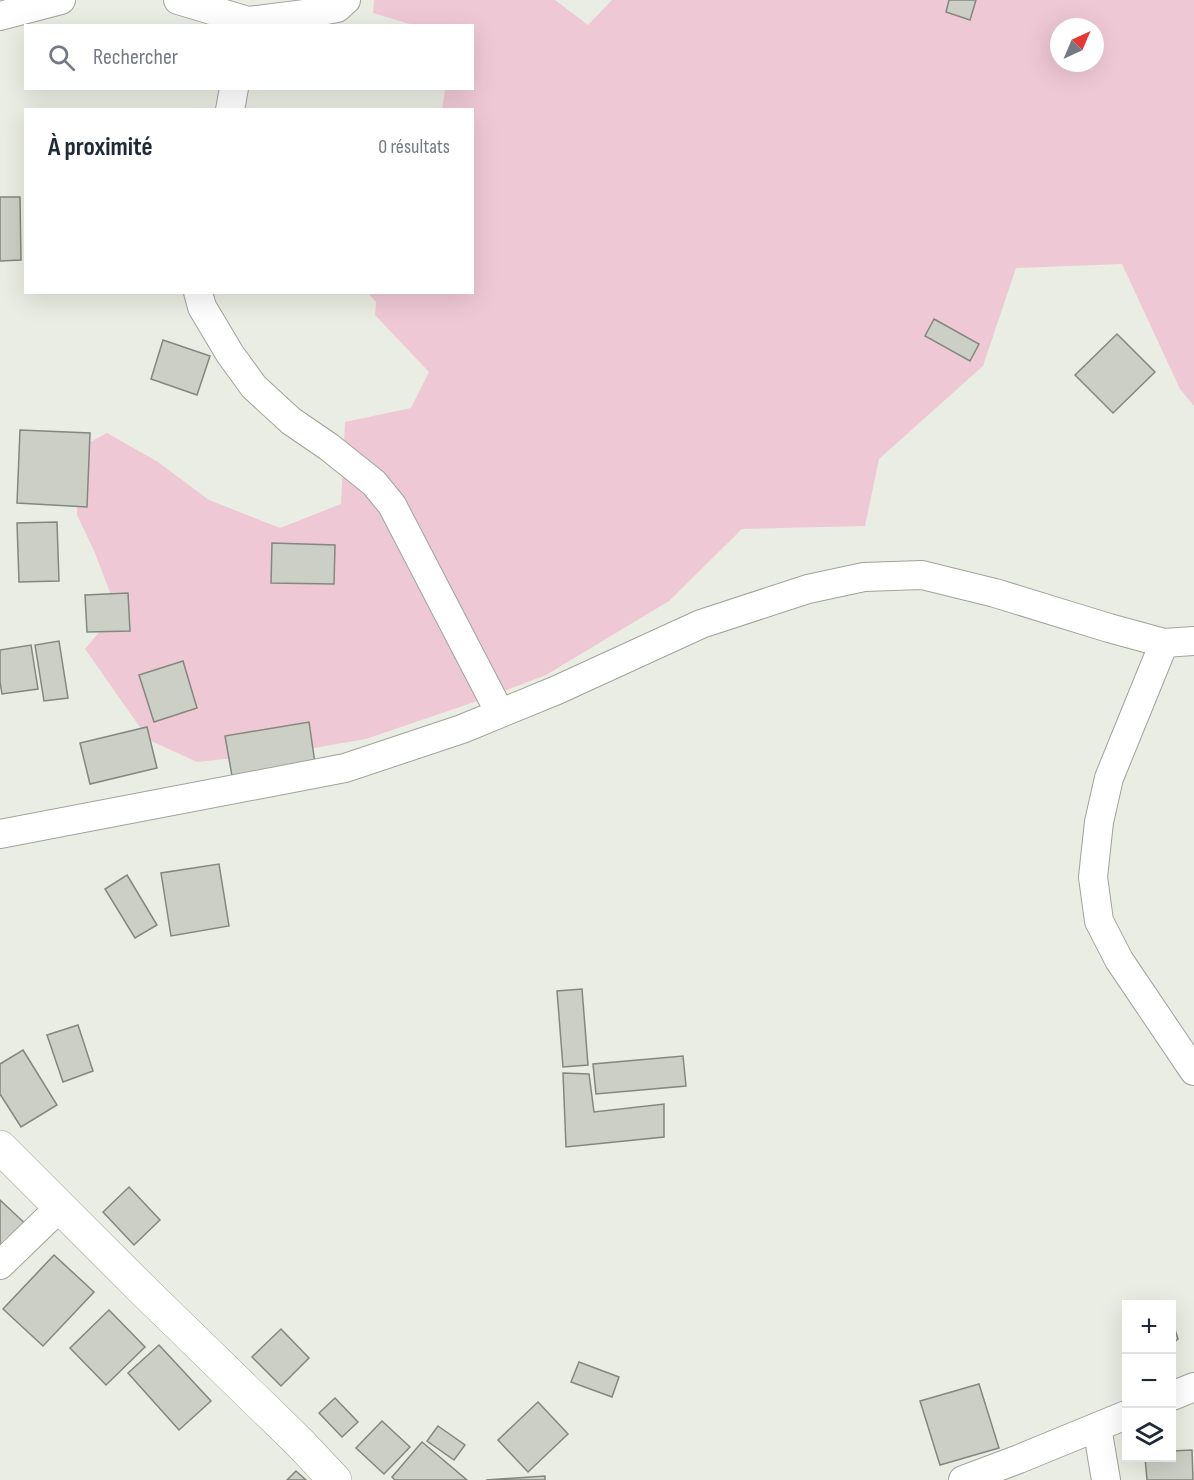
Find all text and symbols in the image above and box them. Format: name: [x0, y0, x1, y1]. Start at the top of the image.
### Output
north arrow: [1050, 18, 1104, 72]
search box: [24, 24, 474, 90]
icon: search: [45, 41, 78, 74]
text: Rechercher: [93, 44, 178, 71]
text: À proximité: [48, 132, 153, 163]
text: 0 résultats: [378, 135, 450, 159]
map controls: [1122, 1300, 1176, 1462]
button: +: [1122, 1300, 1176, 1354]
button: −: [1122, 1354, 1176, 1408]
button: layers: [1122, 1408, 1176, 1462]

